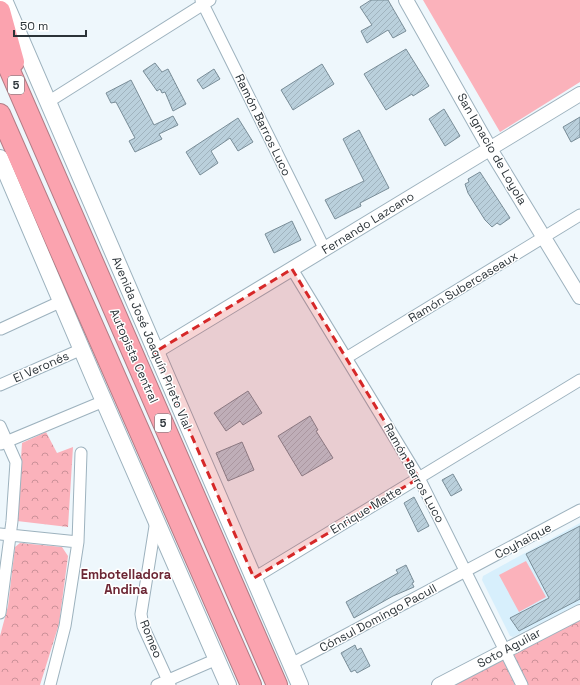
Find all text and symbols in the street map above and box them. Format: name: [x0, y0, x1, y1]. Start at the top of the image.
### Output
scale bar: [14, 12, 86, 38]
text: 50 m: [20, 18, 48, 34]
street label: Ramón Barros Luco: [231, 71, 295, 179]
road number: 5: [8, 76, 24, 94]
street label: San Ignacio de Loyola: [453, 90, 531, 208]
street label: Fernando Lazcano: [319, 188, 417, 258]
street label: Ramón Subercaseaux: [405, 248, 521, 326]
street label: Avenida José Joaquín Prieto Vial: [108, 254, 196, 432]
street label: Autopista Central: [106, 306, 162, 406]
street label: El Veronés: [11, 348, 71, 386]
road number: 5: [155, 414, 171, 432]
street label: Ramón Barros Luco: [380, 420, 448, 526]
street label: Enrique Matte: [327, 482, 405, 538]
street label: Coyhaique: [492, 519, 554, 563]
district label: Embotelladora Andina: [81, 566, 172, 598]
street label: Cónsul Domingo Pacull: [317, 580, 439, 656]
street label: Romeo: [136, 618, 166, 660]
street label: Soto Aguilar: [474, 624, 544, 672]

